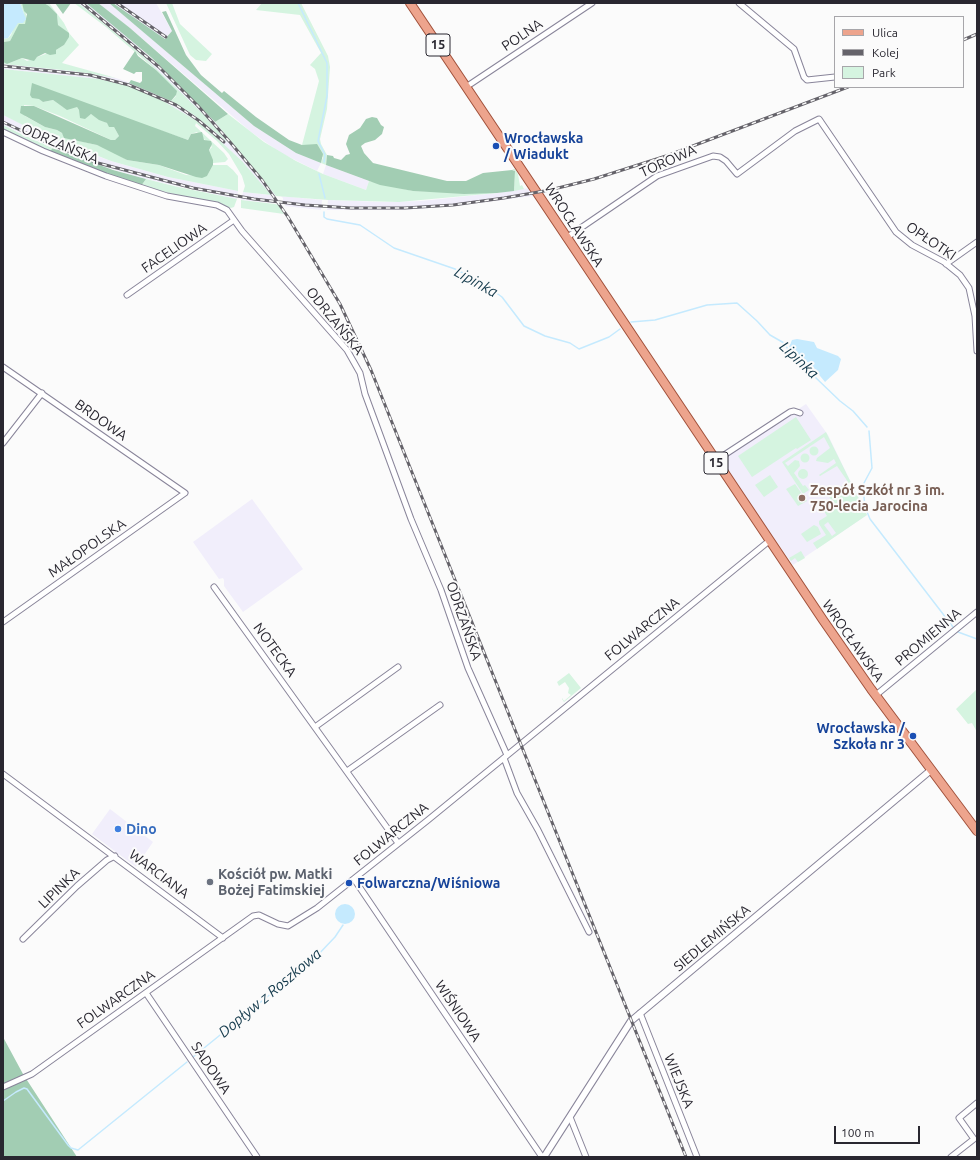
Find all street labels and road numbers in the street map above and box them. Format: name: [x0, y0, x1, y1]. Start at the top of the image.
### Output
street label: POLNA: [498, 15, 546, 55]
road number: 15: [426, 34, 450, 56]
street label: ODRZAŃSKA: [19, 120, 101, 168]
street label: TOROWA: [637, 141, 699, 181]
street label: WROCŁAWSKA: [541, 180, 607, 270]
street label: OPŁOTKI: [903, 218, 959, 264]
street label: FACELIOWA: [138, 219, 210, 277]
street label: ODRZAŃSKA: [303, 284, 367, 358]
street label: BRDOWA: [72, 396, 130, 444]
road number: 15: [704, 452, 728, 474]
street label: MAŁOPOLSKA: [45, 515, 129, 581]
street label: ODRZAŃSKA: [443, 579, 485, 663]
street label: FOLWARCZNA: [601, 594, 683, 664]
street label: WROCŁAWSKA: [819, 597, 887, 685]
street label: PROMIENNA: [892, 605, 964, 669]
street label: NOTECKA: [250, 620, 300, 680]
street label: FOLWARCZNA: [350, 799, 432, 869]
street label: WARCIANA: [126, 846, 192, 902]
street label: LIPINKA: [35, 864, 83, 912]
street label: SIEDLEMIŃSKA: [670, 901, 754, 975]
street label: FOLWARCZNA: [74, 966, 158, 1032]
street label: WIŚNIOWA: [431, 977, 485, 1045]
street label: SADOWA: [188, 1039, 234, 1097]
street label: WIEJSKA: [661, 1051, 697, 1111]

